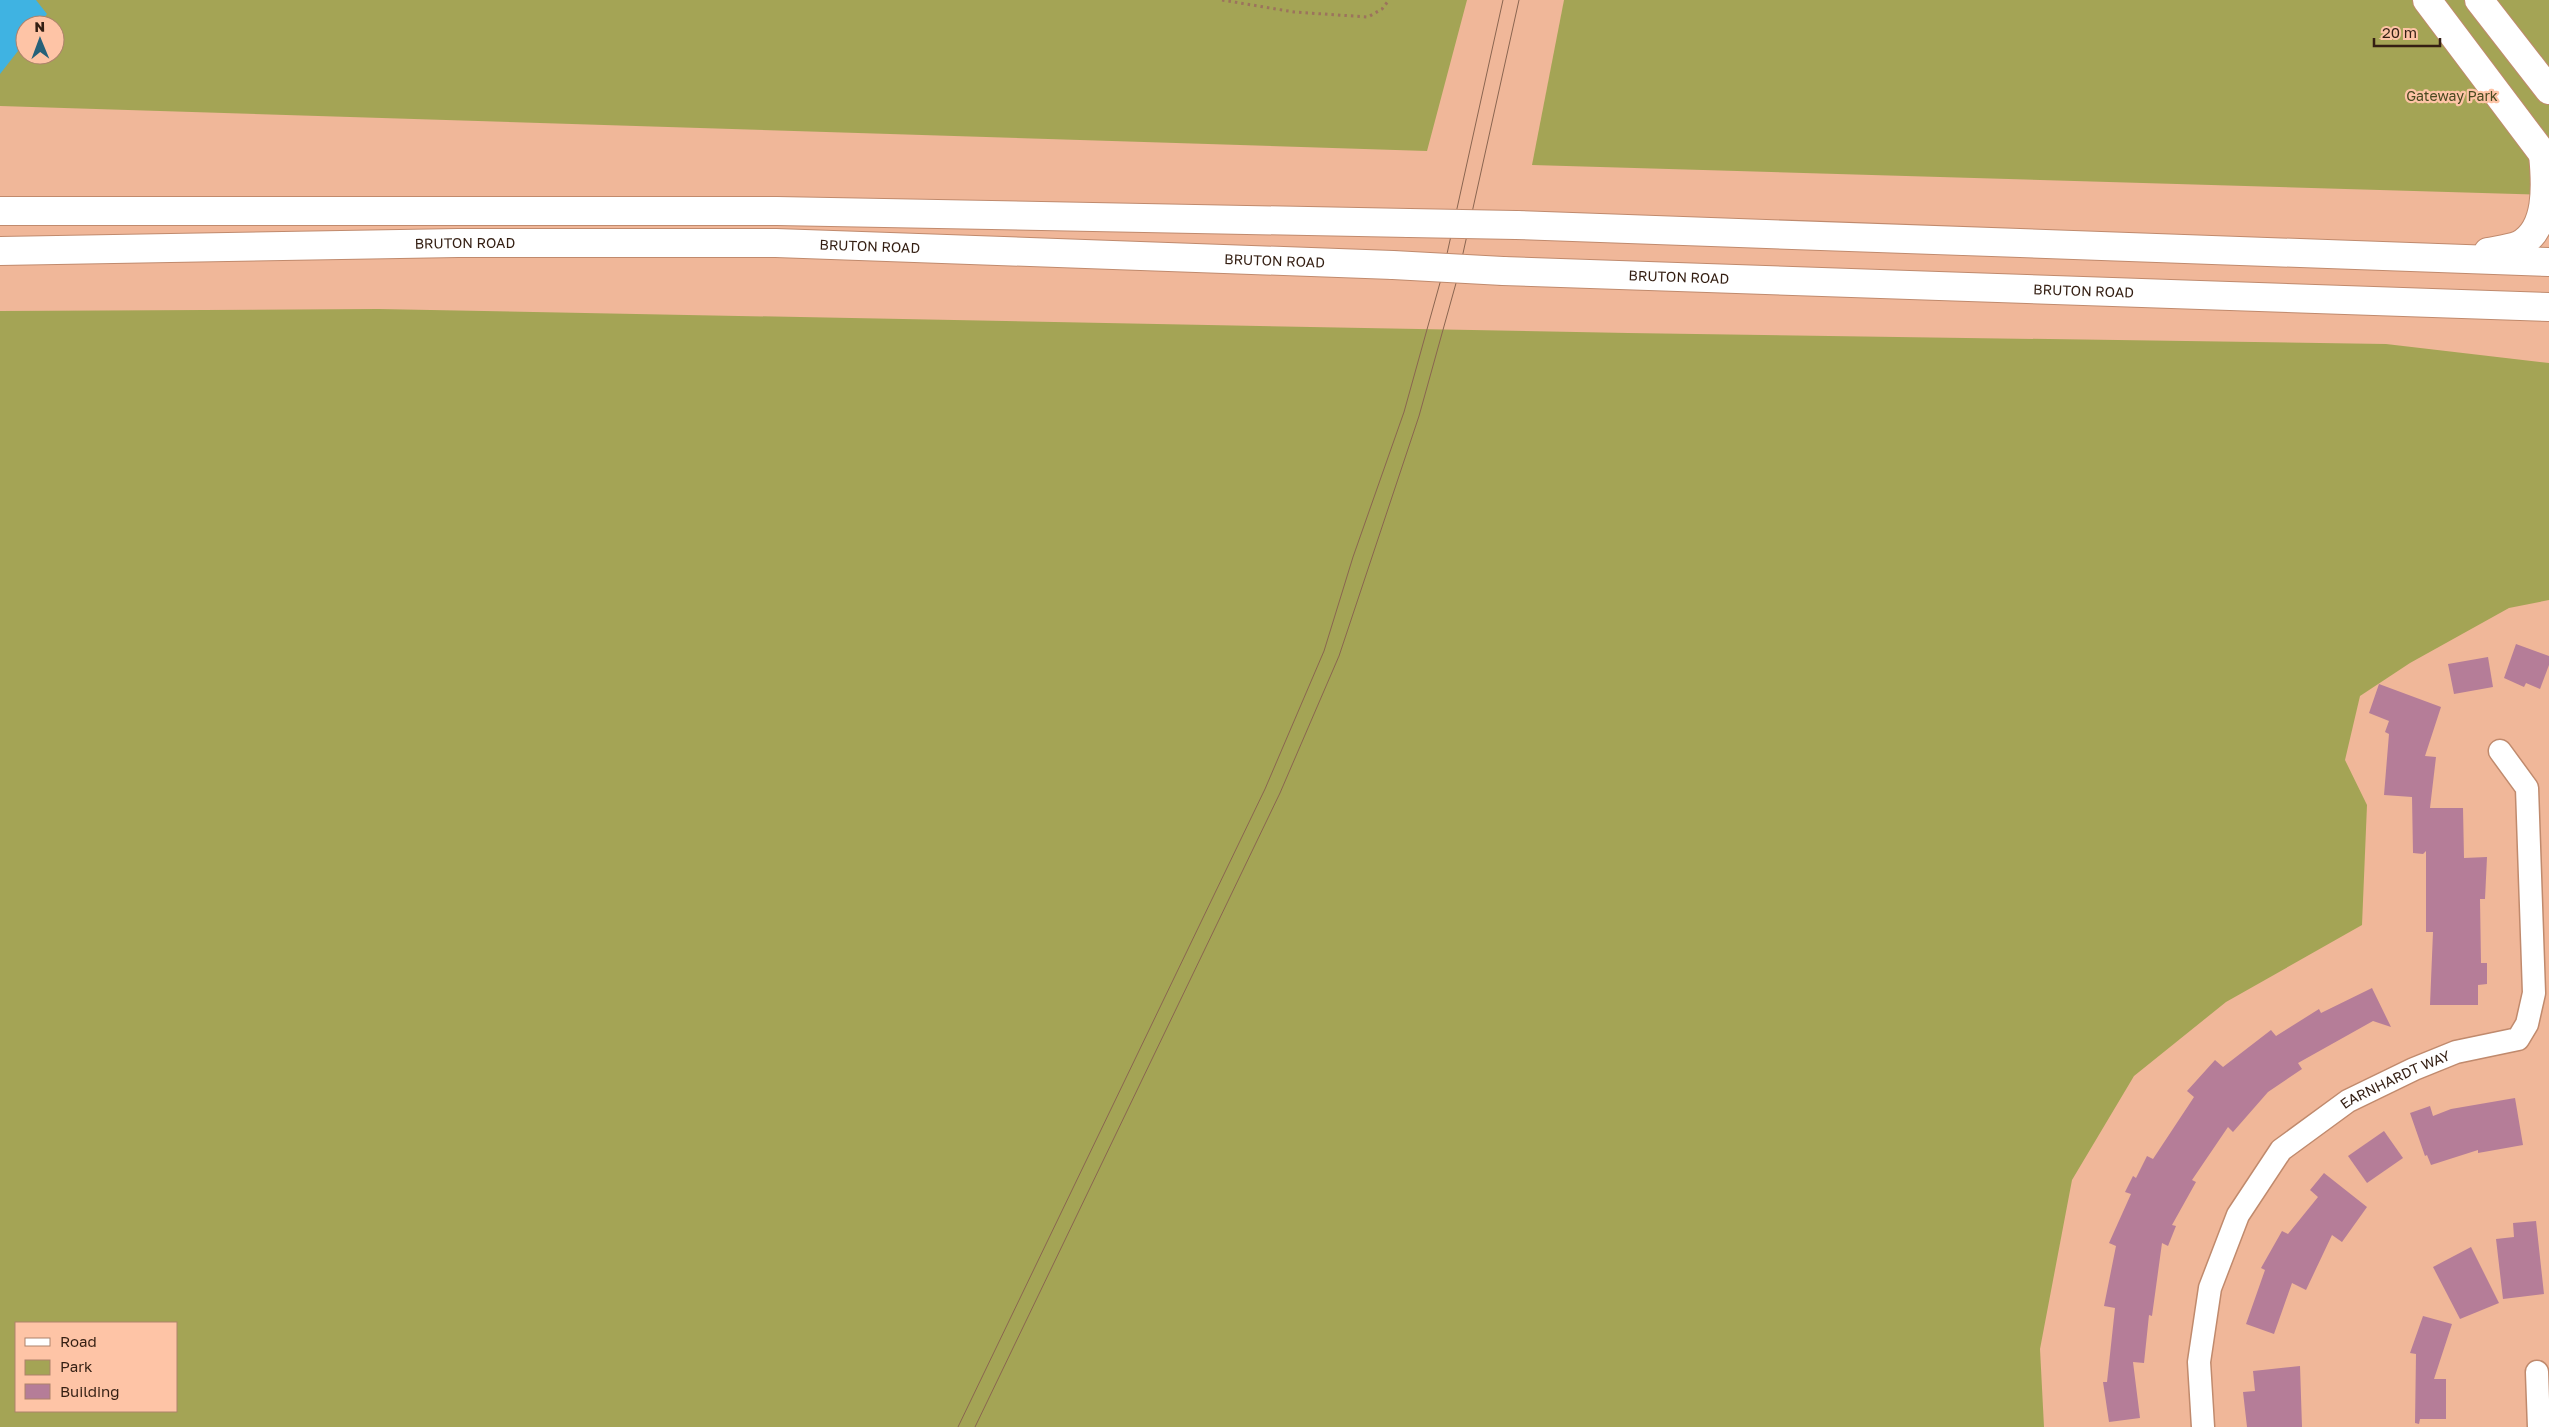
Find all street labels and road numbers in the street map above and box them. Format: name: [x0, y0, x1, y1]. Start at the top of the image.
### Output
street label: BRUTON ROAD: [414, 234, 515, 252]
street label: BRUTON ROAD: [819, 236, 921, 256]
street label: BRUTON ROAD: [1224, 250, 1325, 271]
street label: BRUTON ROAD: [1628, 266, 1730, 287]
street label: BRUTON ROAD: [2033, 280, 2134, 301]
street label: EARNHARDT WAY: [2337, 1046, 2452, 1112]

